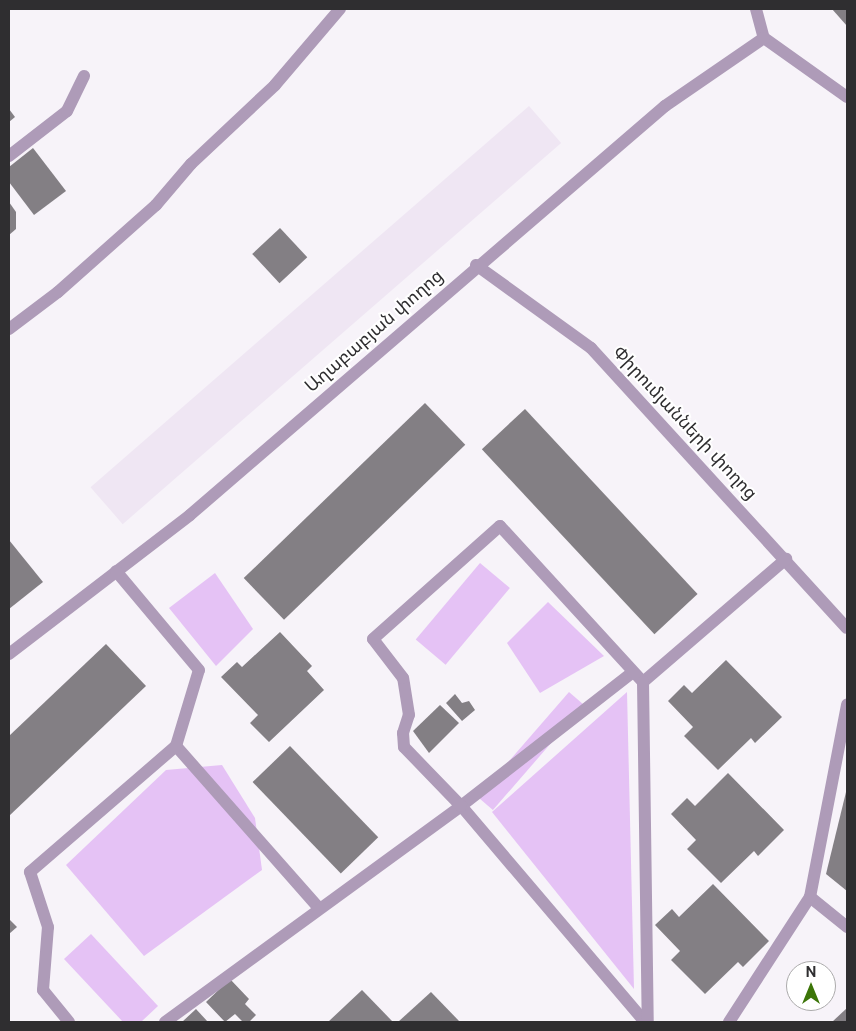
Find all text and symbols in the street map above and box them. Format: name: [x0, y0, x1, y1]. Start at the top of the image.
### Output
street label: Աղաբաբյան փողոց: [300, 265, 448, 397]
street label: Փիրումյանների փողոց: [608, 342, 762, 504]
north arrow: [786, 961, 836, 1011]
text: N: [806, 964, 816, 980]

